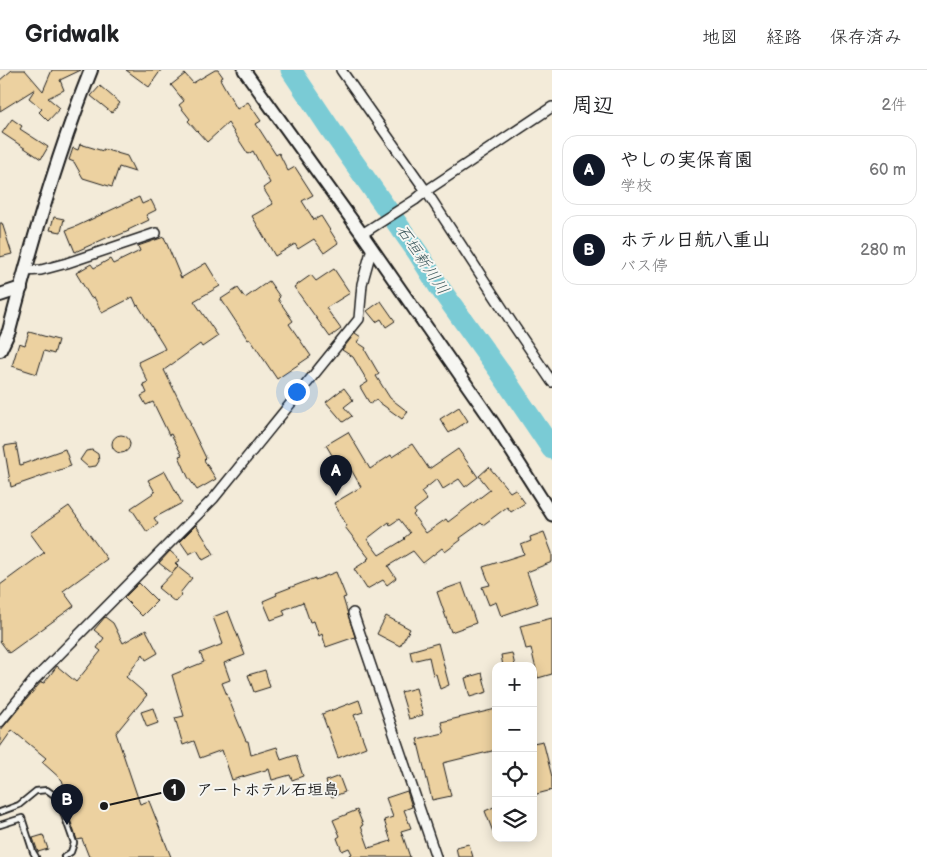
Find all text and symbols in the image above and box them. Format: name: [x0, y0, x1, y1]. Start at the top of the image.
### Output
text: Gridwalk: [25, 20, 119, 49]
text: 地図: [702, 27, 738, 48]
text: 経路: [766, 27, 802, 48]
text: 保存済み: [830, 27, 902, 48]
text: 周辺: [572, 93, 614, 118]
text: 2件: [882, 96, 907, 115]
text: やしの実保育園: [620, 149, 753, 172]
text: A: [584, 161, 594, 180]
text: 60 m: [869, 161, 906, 180]
text: 学校: [620, 177, 652, 196]
water label: 石垣新川川: [392, 222, 452, 298]
text: ホテル日航八重山: [620, 229, 771, 252]
text: B: [583, 241, 595, 260]
text: 280 m: [860, 241, 906, 260]
text: バス停: [620, 257, 668, 276]
your location: [284, 379, 310, 405]
pin: A: [320, 455, 352, 496]
map controls: [492, 662, 537, 842]
button: +: [492, 662, 537, 707]
button: −: [492, 707, 537, 752]
button: locate: [492, 752, 537, 797]
callout: アートホテル石垣島: [161, 774, 350, 805]
text: 1: [171, 781, 177, 800]
text: アートホテル石垣島: [197, 781, 339, 800]
pin: B: [51, 784, 83, 825]
button: layers: [492, 797, 537, 842]

